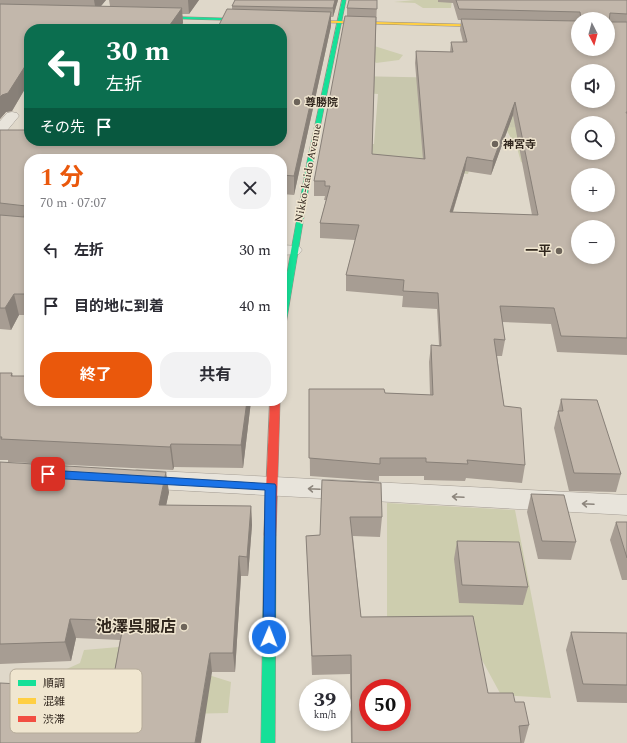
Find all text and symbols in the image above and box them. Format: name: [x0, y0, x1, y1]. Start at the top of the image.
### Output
north arrow: [571, 12, 615, 56]
map controls: [571, 12, 615, 264]
text: 30 m: [106, 30, 170, 73]
icon: left: [40, 40, 92, 92]
button: sound: [571, 64, 615, 108]
text: 左折: [106, 71, 142, 98]
place label: 尊勝院: [305, 94, 338, 111]
marker: 尊勝院: [292, 97, 302, 107]
text: その先: [40, 116, 85, 139]
icon: arrive: [93, 116, 115, 138]
button: search: [571, 116, 615, 160]
street label: Nikko-kaido Avenue: [290, 122, 326, 224]
place label: 神宮寺: [503, 136, 536, 153]
marker: 神宮寺: [490, 139, 500, 149]
text: 1 分: [40, 160, 83, 196]
button: close: [229, 167, 271, 209]
button: +: [571, 168, 615, 212]
text: 70 m · 07:07: [40, 193, 106, 213]
button: −: [571, 220, 615, 264]
icon: left: [40, 239, 62, 261]
text: 左折: [74, 239, 104, 262]
text: 30 m: [239, 239, 271, 262]
place label: 一平: [525, 241, 551, 261]
marker: 一平: [554, 246, 564, 256]
icon: arrive: [40, 295, 62, 317]
text: 目的地に到着: [74, 295, 164, 318]
text: 40 m: [239, 295, 271, 318]
button: 終了: [40, 352, 152, 398]
button: 共有: [160, 352, 271, 398]
pin: [31, 457, 65, 491]
icon: arrive: [37, 463, 59, 485]
one-way arrow: [308, 485, 321, 492]
one-way arrow: [452, 493, 465, 500]
one-way arrow: [582, 500, 595, 507]
place label: 池澤呉服店: [96, 615, 176, 639]
position arrow: [248, 616, 290, 658]
marker: 池澤呉服店: [179, 622, 189, 632]
legend: [10, 669, 142, 733]
text: 順調: [43, 675, 65, 692]
speed limit sign: 50: [359, 679, 411, 731]
text: 39: [314, 685, 336, 715]
text: 混雑: [43, 693, 65, 710]
text: km/h: [314, 707, 336, 723]
text: 渋滞: [43, 711, 65, 728]

